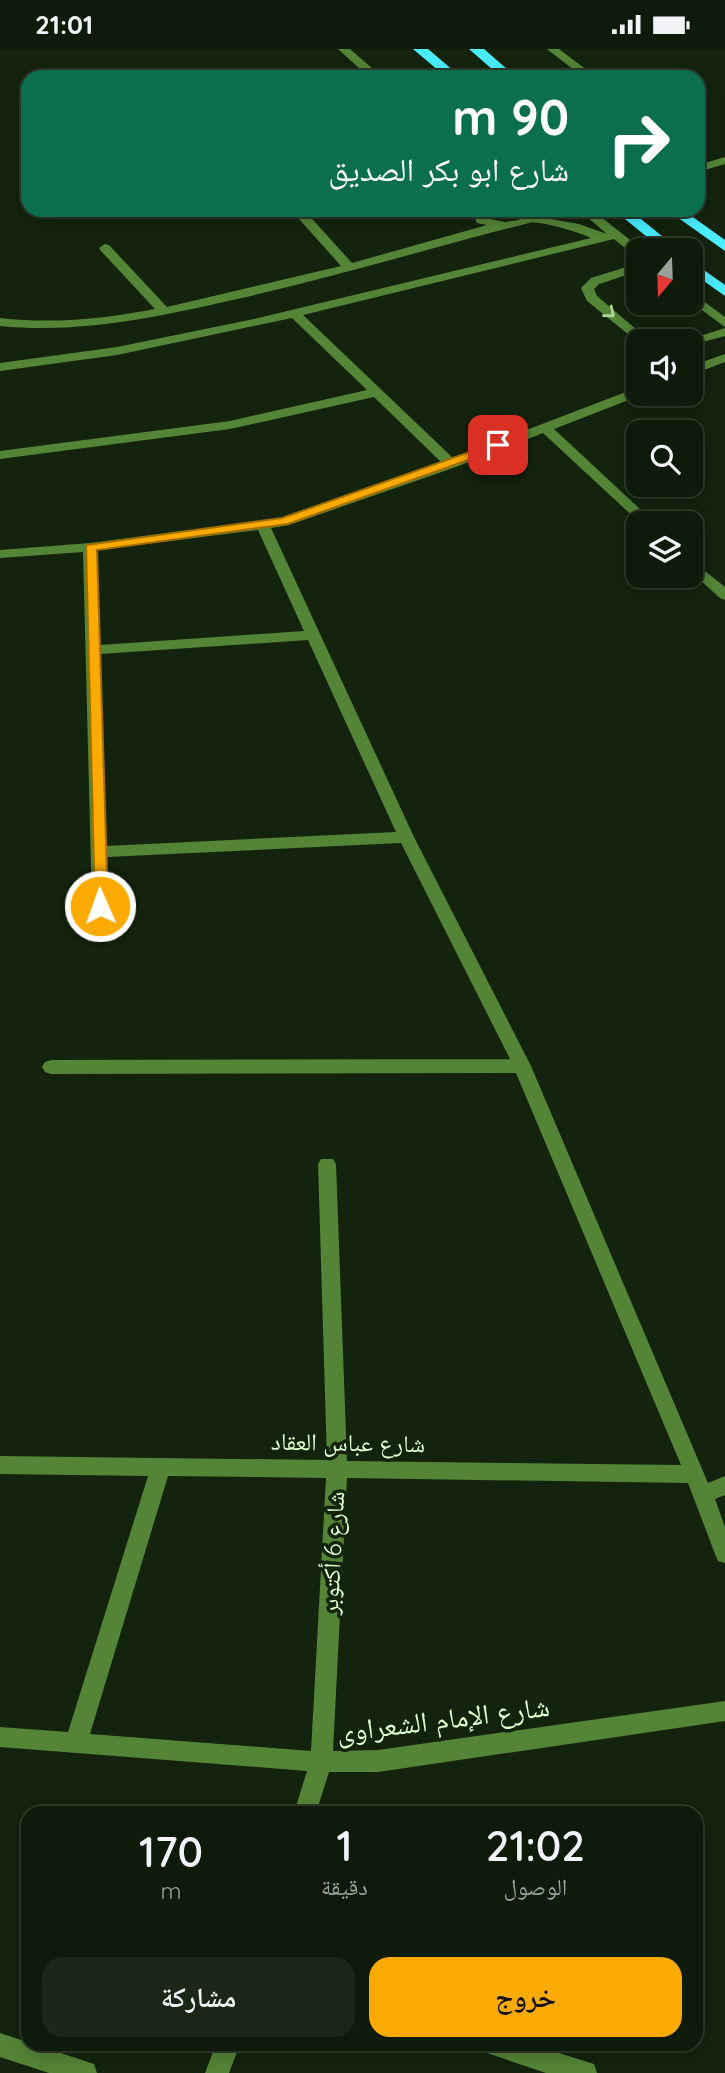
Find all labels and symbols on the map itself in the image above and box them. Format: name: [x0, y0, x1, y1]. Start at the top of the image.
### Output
north arrow: [626, 238, 704, 315]
one-way arrow: [603, 305, 615, 318]
pin: [468, 415, 528, 475]
position arrow: [63, 869, 137, 943]
street label: شارع عباس العقاد: [271, 1426, 425, 1459]
street label: شارع 6 أكتوبر: [314, 1490, 351, 1616]
street label: شارع الإمام الشعراوى: [334, 1688, 552, 1751]

